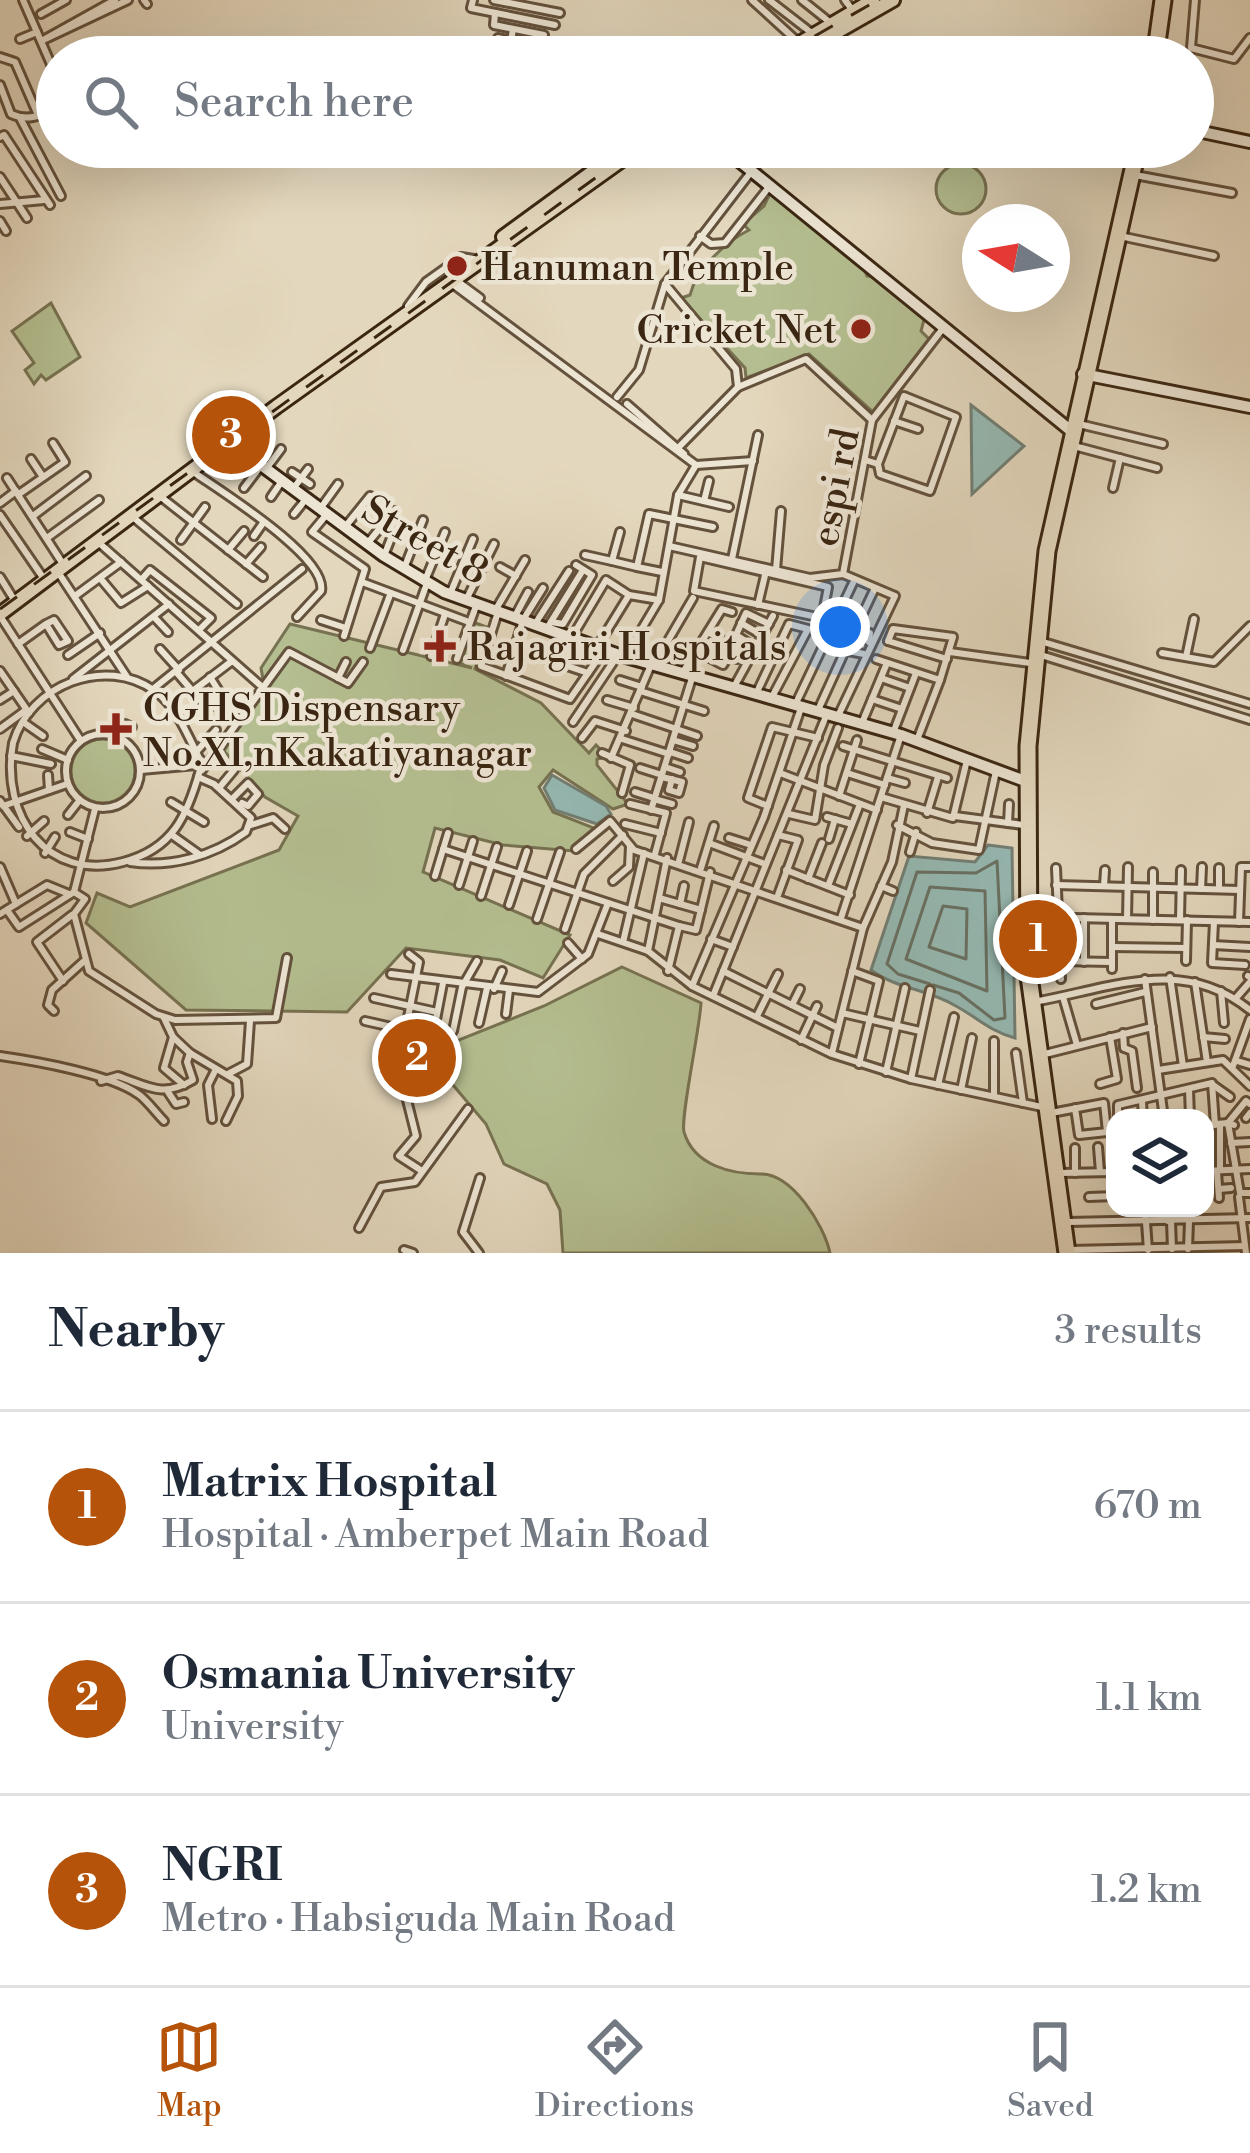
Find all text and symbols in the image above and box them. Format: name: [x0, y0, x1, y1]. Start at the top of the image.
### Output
search box: [36, 36, 1214, 168]
icon: search: [78, 69, 144, 135]
text: Search here: [174, 74, 414, 131]
north arrow: [962, 204, 1070, 312]
place label: Hanuman Temple: [481, 244, 794, 293]
marker: Hanuman Temple: [444, 253, 470, 279]
place label: Cricket Net: [636, 307, 837, 356]
marker: Cricket Net: [848, 316, 874, 342]
pin: 3: [192, 390, 270, 480]
street label: espi rd: [801, 424, 872, 551]
street label: Street 8: [353, 485, 497, 597]
your location: [810, 597, 870, 657]
place label: Rajagiri Hospitals: [467, 624, 787, 673]
marker: Rajagiri Hospitals: [424, 630, 456, 662]
place label: CGHS Dispensary No.XI,nKakatiyanagar: [143, 685, 532, 779]
marker: CGHS Dispensary No.XI,nKakatiyanagar: [100, 713, 132, 745]
pin: 1: [999, 894, 1077, 984]
pin: 2: [378, 1013, 456, 1103]
map controls: [1106, 1109, 1214, 1217]
button: layers: [1106, 1109, 1214, 1217]
text: Nearby: [48, 1299, 224, 1363]
text: 3 results: [1054, 1307, 1202, 1356]
text: Matrix Hospital: [162, 1454, 497, 1511]
text: 1: [78, 1482, 96, 1531]
text: 670 m: [1094, 1482, 1202, 1531]
text: Hospital · Amberpet Main Road: [162, 1511, 709, 1560]
text: Osmania University: [162, 1646, 575, 1703]
text: 2: [75, 1674, 99, 1723]
text: 1.1 km: [1096, 1674, 1202, 1723]
text: University: [162, 1703, 344, 1752]
text: NGRI: [162, 1838, 283, 1895]
text: 3: [75, 1866, 99, 1915]
text: 1.2 km: [1091, 1866, 1202, 1915]
text: Metro · Habsiguda Main Road: [162, 1895, 675, 1944]
tab: Map: [156, 2014, 222, 2127]
tab: Directions: [535, 2014, 694, 2127]
tab: Saved: [1007, 2014, 1094, 2127]

